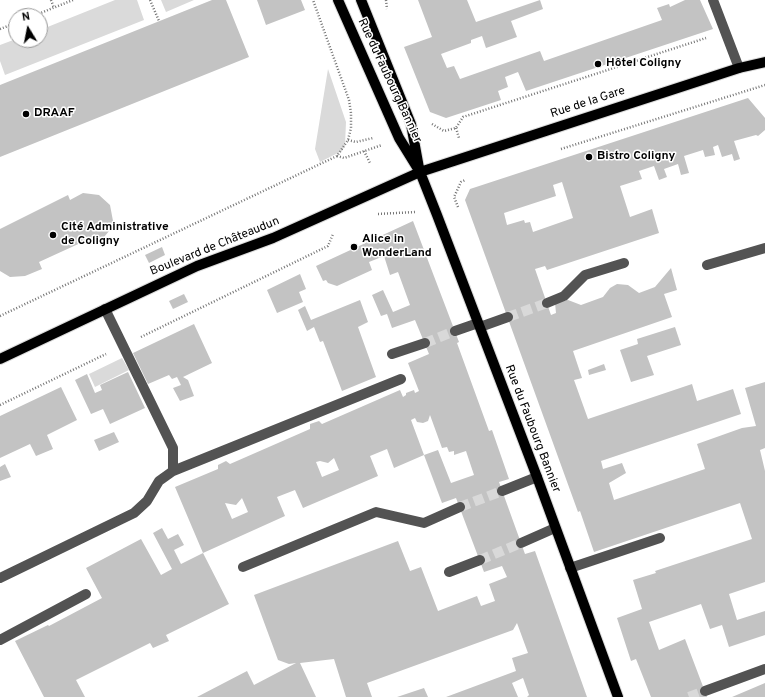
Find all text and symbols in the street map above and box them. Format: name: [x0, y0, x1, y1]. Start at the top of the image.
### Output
north arrow: [8, 8, 48, 48]
text: N: [21, 10, 31, 25]
street label: Rue du Faubourg Bannier: [354, 16, 424, 146]
place label: Hôtel Coligny: [606, 57, 681, 71]
marker: Hôtel Coligny: [593, 59, 603, 69]
street label: Rue de la Gare: [549, 84, 627, 122]
place label: DRAAF: [34, 107, 75, 121]
marker: DRAAF: [21, 109, 31, 119]
place label: Bistro Coligny: [597, 150, 675, 164]
marker: Bistro Coligny: [584, 152, 594, 162]
street label: Boulevard de Châteaudun: [148, 214, 282, 280]
place label: Cité Administrative de Coligny: [61, 221, 169, 249]
marker: Cité Administrative de Coligny: [48, 230, 58, 240]
place label: Alice in WonderLand: [362, 233, 432, 261]
marker: Alice in WonderLand: [349, 242, 359, 252]
street label: Rue du Faubourg Bannier: [501, 363, 563, 495]

